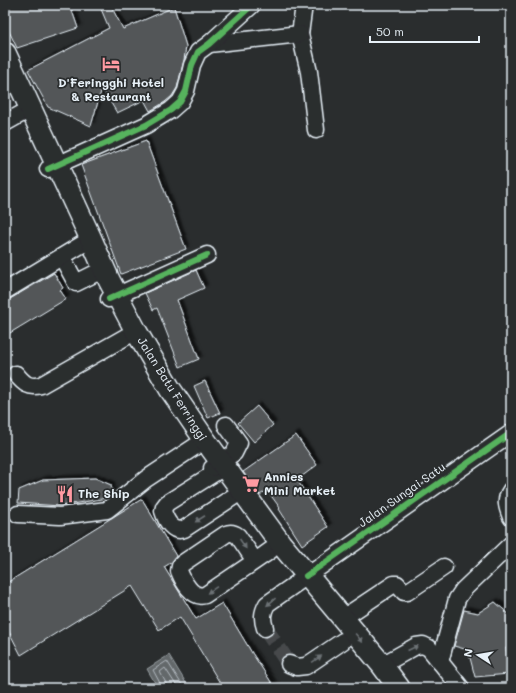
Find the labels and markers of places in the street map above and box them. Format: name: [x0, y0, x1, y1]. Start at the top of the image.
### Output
hotel icon: D'Feringghi Hotel & Restaurant: [101, 54, 121, 74]
place label: D'Feringghi Hotel & Restaurant: [58, 74, 164, 104]
place label: Annies Mini Market: [264, 468, 335, 498]
supermarket icon: Annies Mini Market: [241, 474, 261, 494]
restaurant icon: The Ship: [55, 484, 75, 504]
place label: The Ship: [78, 485, 130, 501]

